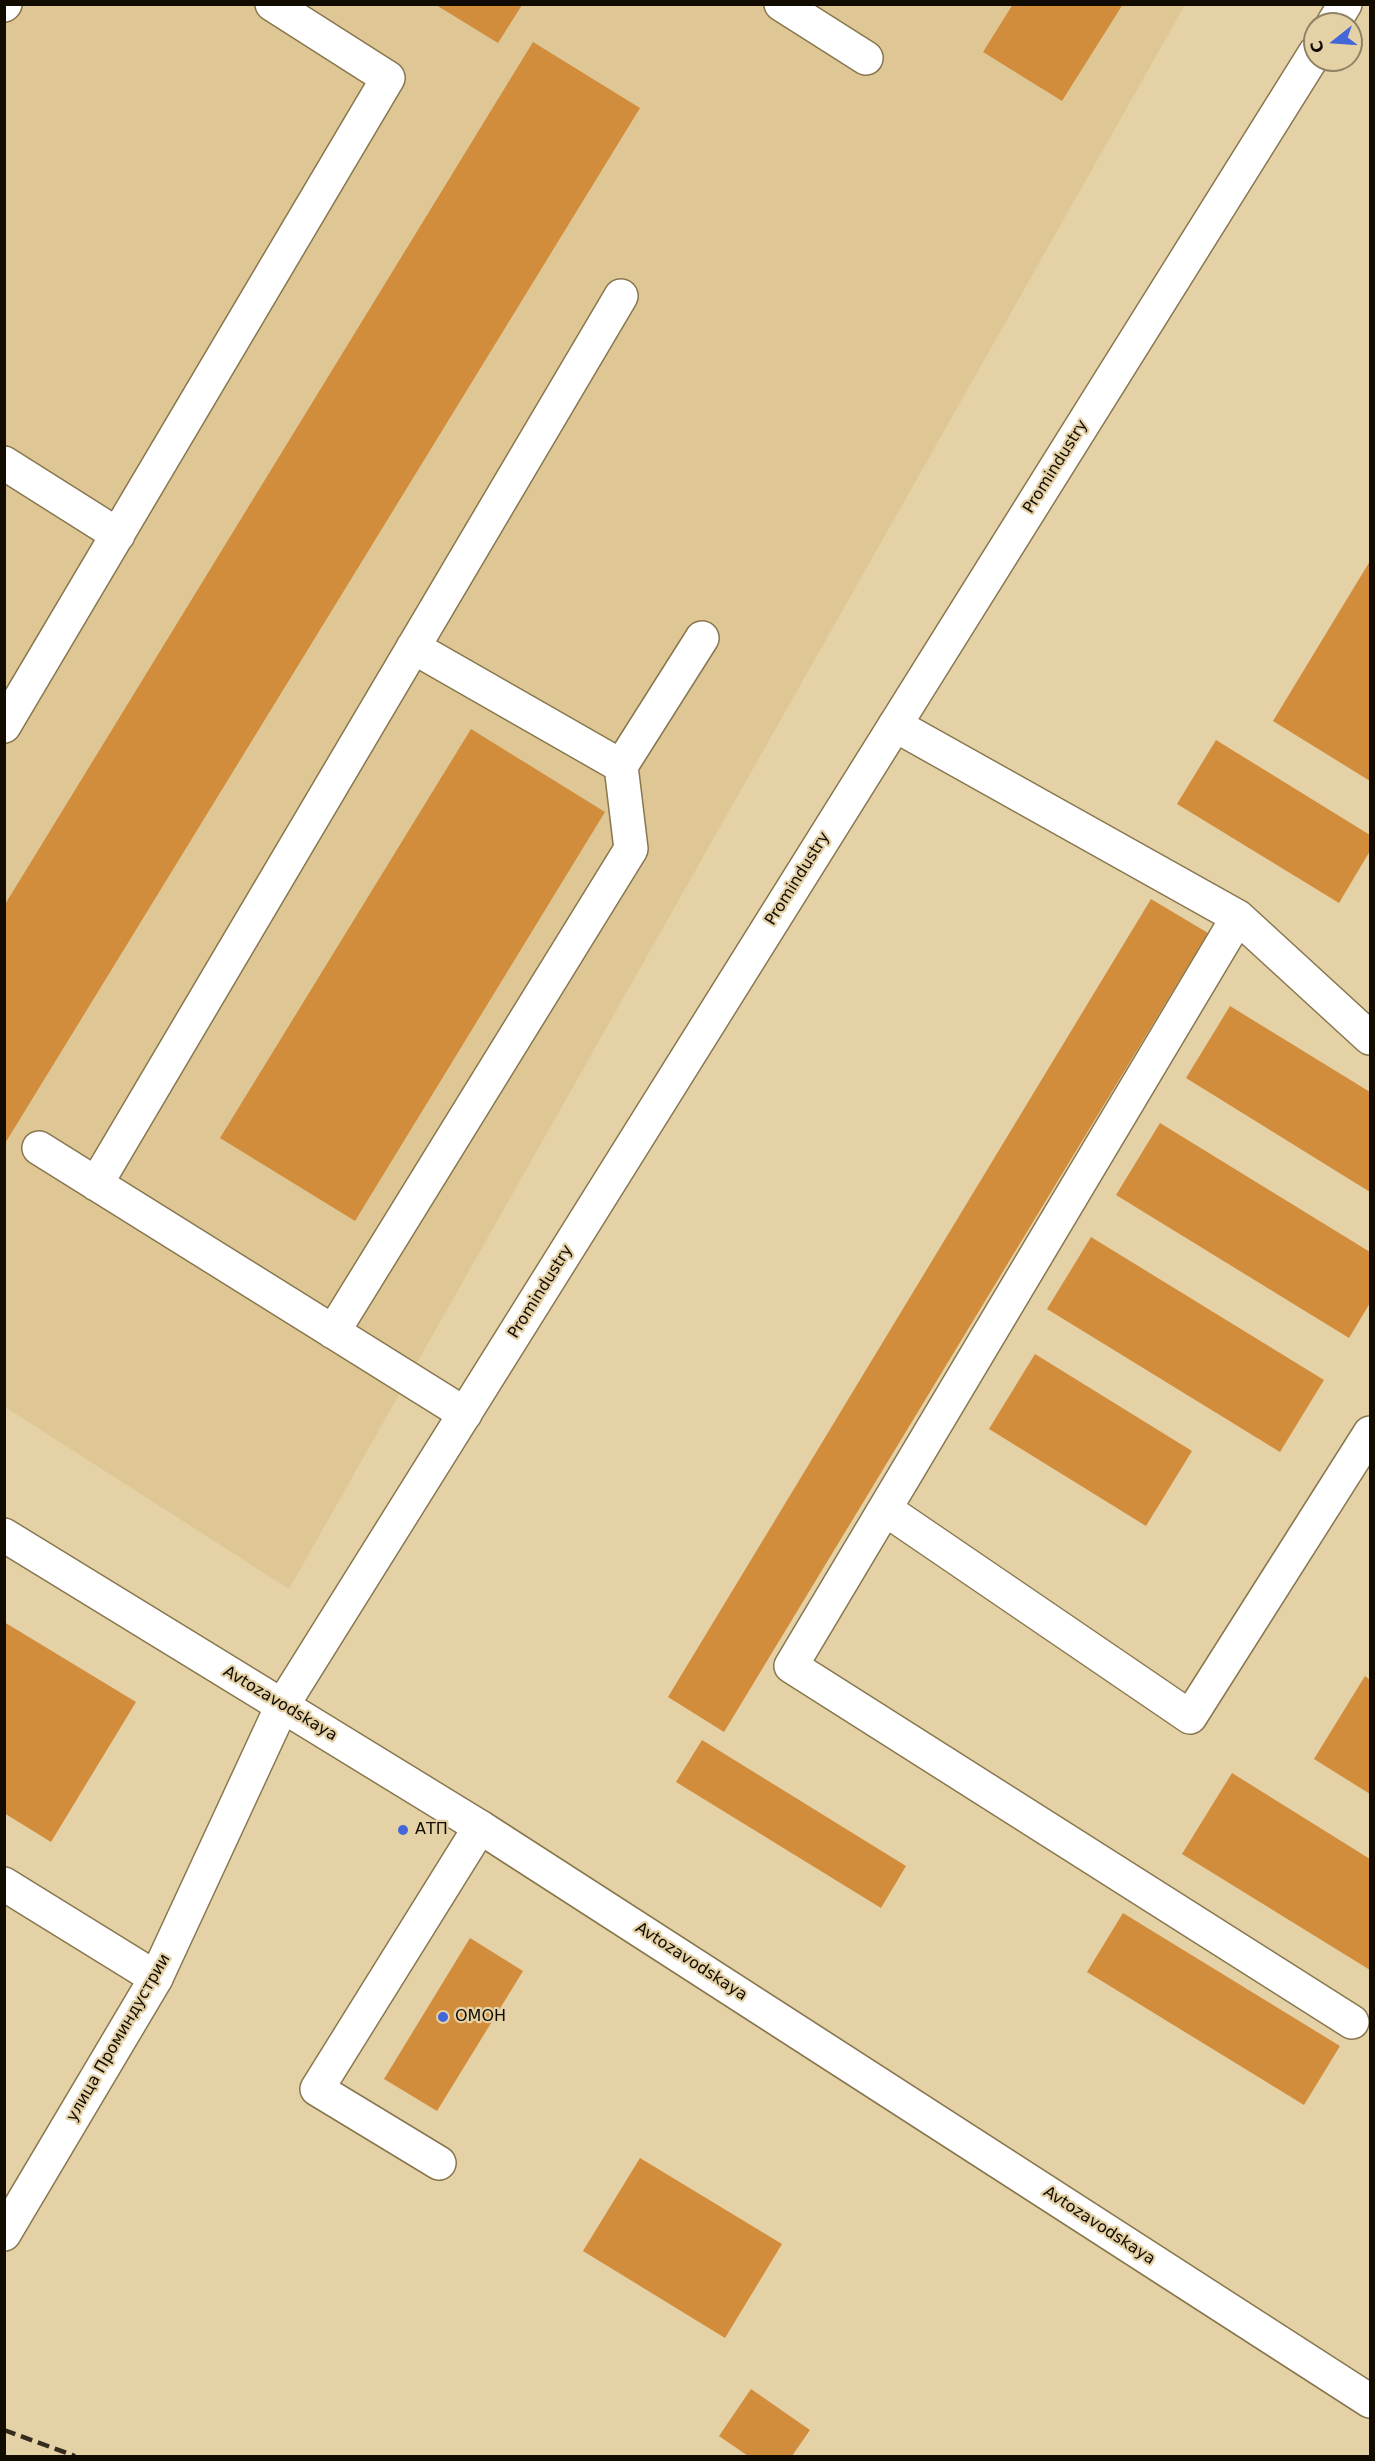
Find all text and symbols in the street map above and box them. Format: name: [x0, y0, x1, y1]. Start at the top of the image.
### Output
north arrow: [1303, 12, 1363, 72]
text: С: [1306, 38, 1328, 55]
street label: Promindustry: [1020, 417, 1092, 517]
street label: Promindustry: [762, 829, 834, 929]
street label: Promindustry: [505, 1242, 577, 1342]
street label: Avtozavodskaya: [220, 1662, 340, 1746]
place label: АТП: [415, 1820, 448, 1840]
marker: АТП: [396, 1823, 410, 1837]
street label: Avtozavodskaya: [631, 1919, 751, 2005]
street label: улица Проминдустрии: [63, 1951, 175, 2125]
place label: ОМОН: [455, 2007, 506, 2027]
marker: ОМОН: [436, 2010, 450, 2024]
street label: Avtozavodskaya: [1039, 2183, 1159, 2269]

